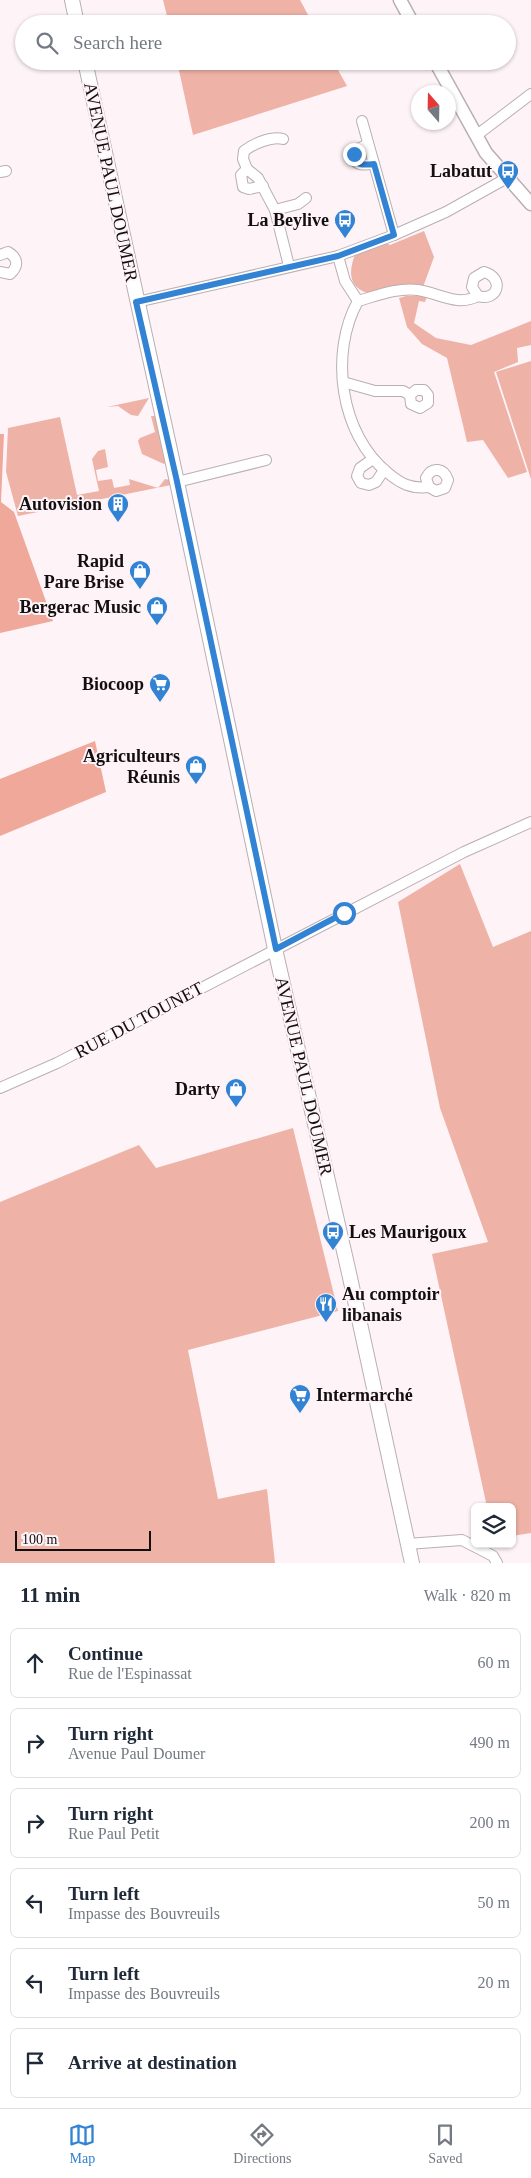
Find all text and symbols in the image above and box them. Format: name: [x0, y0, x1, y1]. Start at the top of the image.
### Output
search box: [15, 15, 516, 70]
icon: search: [33, 29, 61, 57]
text: Search here: [73, 32, 162, 53]
street label: AVENUE PAUL DOUMER: [80, 80, 142, 284]
north arrow: [411, 85, 456, 130]
route end: [343, 143, 366, 166]
bus stop icon: Labatut: [496, 159, 520, 190]
place label: Labatut: [430, 161, 492, 181]
bus stop icon: La Beylive: [333, 208, 357, 239]
place label: La Beylive: [248, 210, 329, 230]
building icon: Autovision: [106, 492, 130, 523]
place label: Autovision: [19, 494, 102, 514]
place label: Rapid Pare Brise: [44, 551, 124, 592]
shop icon: Rapid Pare Brise: [128, 559, 152, 590]
shop icon: Bergerac Music: [145, 595, 169, 626]
place label: Bergerac Music: [20, 597, 141, 617]
supermarket icon: Biocoop: [148, 672, 172, 703]
place label: Biocoop: [82, 674, 144, 694]
place label: Agriculteurs Réunis: [83, 746, 180, 787]
shop icon: Agriculteurs Réunis: [184, 754, 208, 785]
route start: [333, 902, 356, 925]
street label: AVENUE PAUL DOUMER: [271, 975, 337, 1177]
street label: RUE DU TOUNET: [71, 978, 207, 1062]
shop icon: Darty: [224, 1077, 248, 1108]
place label: Darty: [175, 1079, 220, 1099]
bus stop icon: Les Maurigoux: [321, 1220, 345, 1251]
place label: Les Maurigoux: [349, 1222, 467, 1242]
place label: Au comptoir libanais: [342, 1284, 440, 1325]
restaurant icon: Au comptoir libanais: [314, 1292, 338, 1323]
supermarket icon: Intermarché: [288, 1383, 312, 1414]
place label: Intermarché: [316, 1385, 413, 1405]
map controls: [471, 1503, 516, 1548]
button: layers: [471, 1503, 516, 1548]
scale bar: [15, 1528, 151, 1551]
text: 100 m: [22, 1532, 57, 1547]
text: 11 min: [20, 1583, 80, 1607]
text: Walk · 820 m: [424, 1587, 511, 1604]
text: Continue: [68, 1643, 143, 1664]
icon: ahead: [21, 1649, 49, 1677]
text: 60 m: [478, 1654, 510, 1671]
text: Rue de l'Espinassat: [68, 1665, 192, 1682]
text: Turn right: [68, 1723, 153, 1744]
icon: right: [21, 1729, 49, 1757]
text: 490 m: [470, 1734, 510, 1751]
text: Avenue Paul Doumer: [68, 1745, 205, 1762]
text: Turn right: [68, 1803, 153, 1824]
icon: right: [21, 1809, 49, 1837]
text: 200 m: [470, 1814, 510, 1831]
text: Rue Paul Petit: [68, 1825, 160, 1842]
text: Turn left: [68, 1883, 140, 1904]
icon: left: [21, 1889, 49, 1917]
text: 50 m: [478, 1894, 510, 1911]
text: Impasse des Bouvreuils: [68, 1905, 220, 1922]
text: Turn left: [68, 1963, 140, 1984]
icon: left: [21, 1969, 49, 1997]
text: 20 m: [478, 1974, 510, 1991]
text: Impasse des Bouvreuils: [68, 1985, 220, 2002]
icon: arrive: [21, 2049, 49, 2077]
text: Arrive at destination: [68, 2052, 237, 2073]
tab: Map: [68, 2121, 96, 2167]
tab: Directions: [233, 2121, 292, 2167]
tab: Saved: [428, 2121, 463, 2167]

